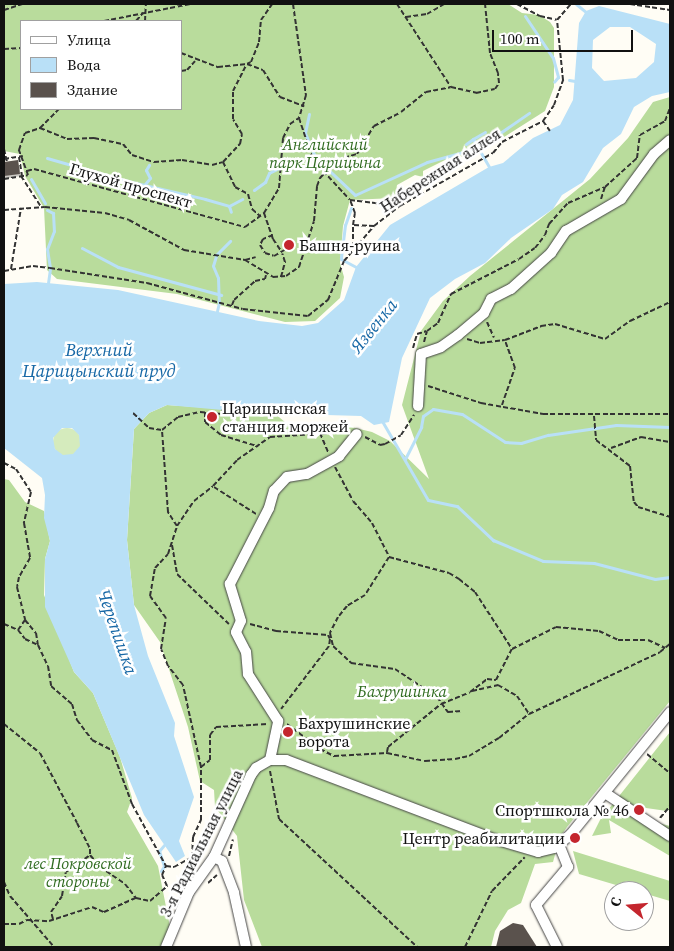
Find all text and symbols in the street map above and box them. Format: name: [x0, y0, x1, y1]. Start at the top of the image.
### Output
legend: [20, 20, 182, 110]
scale bar: [494, 20, 635, 52]
text: 100 m: [500, 28, 540, 49]
text: Улица: [67, 29, 111, 50]
text: Вода: [67, 54, 101, 75]
text: Здание: [67, 79, 118, 100]
street label: Набережная аллея: [376, 124, 504, 216]
park label: Английский парк Царицына: [269, 134, 381, 172]
street label: Глухой проспект: [68, 158, 194, 212]
place label: Башня-руина: [299, 235, 400, 255]
marker: Башня-руина: [283, 239, 295, 251]
water label: Язвенка: [346, 295, 402, 357]
water label: Верхний Царицынский пруд: [23, 340, 175, 382]
place label: Царицынская станция моржей: [222, 398, 349, 436]
marker: Царицынская станция моржей: [206, 411, 218, 423]
water label: Черепишка: [92, 587, 142, 677]
park label: Бахрушинка: [357, 681, 447, 701]
place label: Бахрушинские ворота: [298, 713, 410, 751]
marker: Бахрушинские ворота: [282, 726, 294, 738]
street label: 3-я Радиальная улица: [155, 766, 247, 920]
place label: Спортшкола № 46: [495, 800, 629, 820]
marker: Спортшкола № 46: [633, 804, 645, 816]
place label: Центр реабилитации: [402, 828, 565, 848]
marker: Центр реабилитации: [569, 832, 581, 844]
park label: лес Покровской стороны: [24, 853, 132, 891]
north arrow: [604, 881, 654, 931]
text: С: [605, 895, 626, 909]

